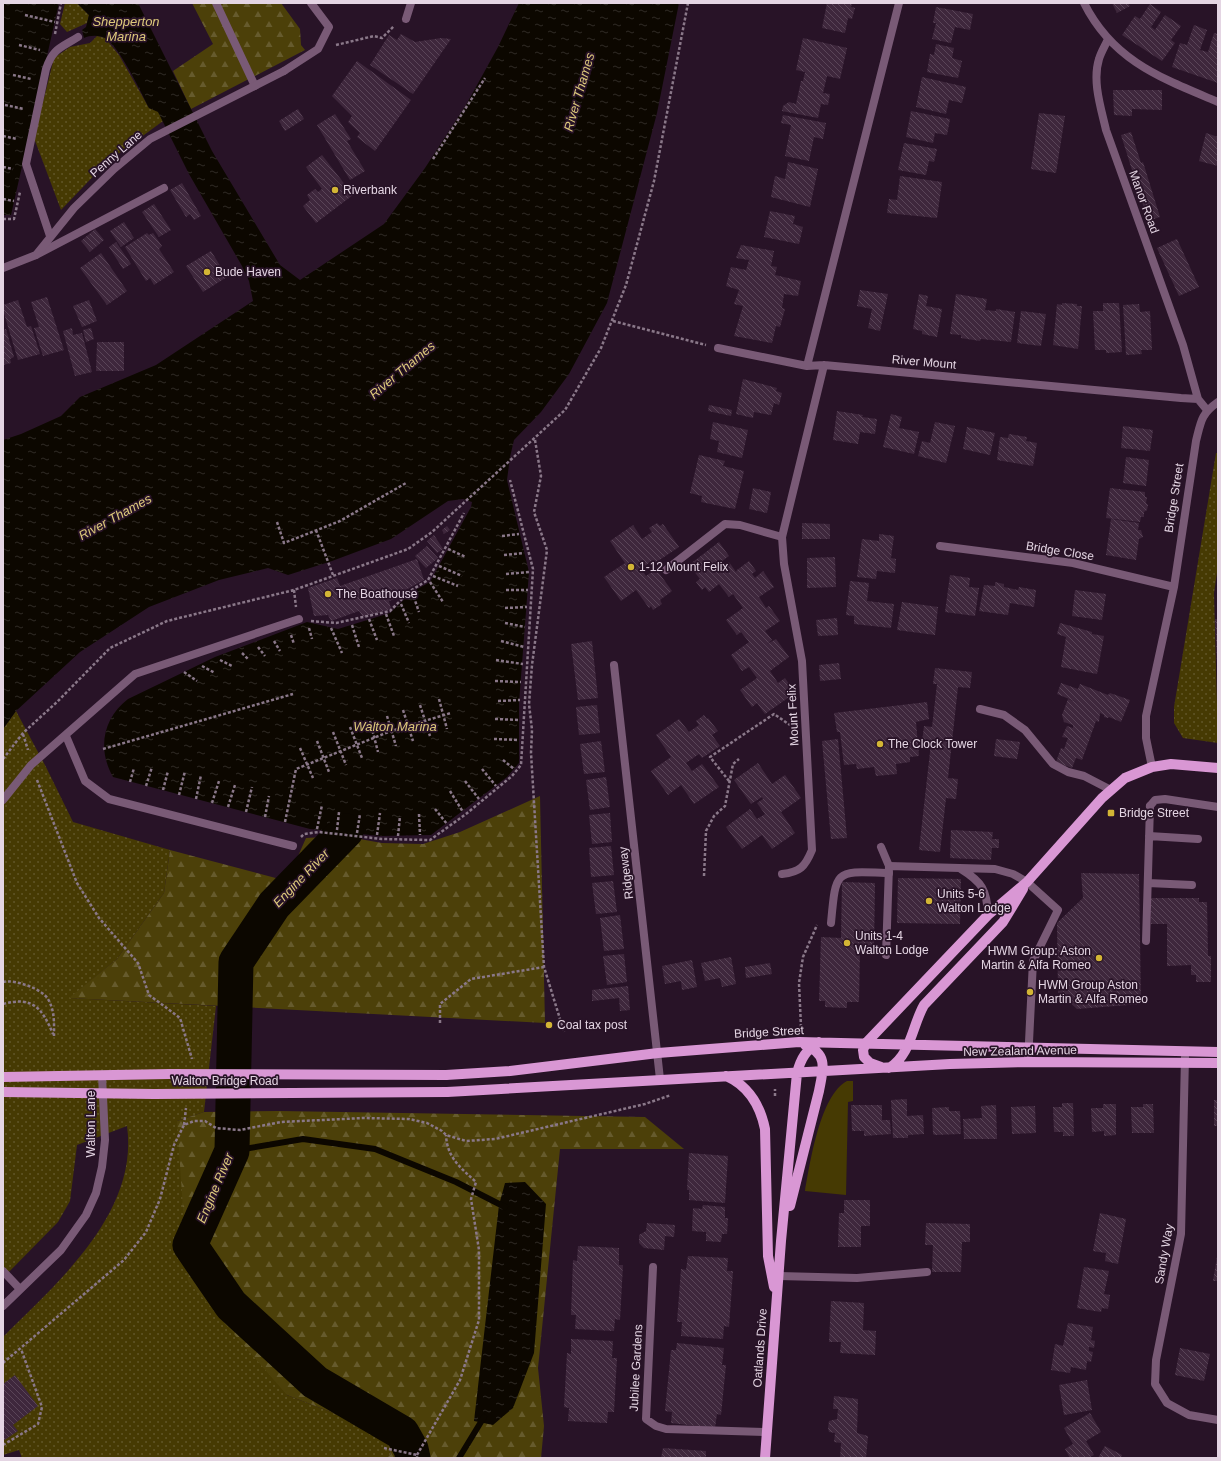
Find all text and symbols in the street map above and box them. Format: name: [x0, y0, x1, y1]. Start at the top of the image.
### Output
water label: Shepperton Marina: [92, 14, 160, 44]
water label: River Thames: [561, 51, 597, 133]
street label: Penny Lane: [87, 127, 145, 180]
street label: Manor Road: [1126, 169, 1162, 235]
place label: Riverbank: [343, 183, 398, 197]
marker: Riverbank: [330, 185, 340, 195]
place label: Bude Haven: [215, 265, 281, 279]
marker: Bude Haven: [202, 267, 212, 277]
water label: River Thames: [366, 338, 438, 402]
street label: River Mount: [891, 352, 957, 372]
street label: Bridge Street: [1162, 462, 1186, 534]
water label: River Thames: [76, 491, 154, 543]
street label: Bridge Close: [1025, 539, 1095, 563]
place label: 1-12 Mount Felix: [639, 560, 728, 574]
marker: 1-12 Mount Felix: [626, 562, 636, 572]
place label: The Boathouse: [336, 587, 418, 601]
marker: The Boathouse: [323, 589, 333, 599]
street label: Mount Felix: [784, 684, 802, 746]
water label: Walton Marina: [353, 719, 437, 734]
place label: The Clock Tower: [888, 737, 977, 751]
marker: The Clock Tower: [875, 739, 885, 749]
place label: Bridge Street: [1119, 806, 1190, 820]
marker: Bridge Street: [1106, 808, 1116, 818]
water label: Engine River: [270, 846, 333, 910]
street label: Ridgeway: [616, 846, 636, 900]
place label: Units 5-6 Walton Lodge: [937, 887, 1011, 915]
marker: Units 5-6 Walton Lodge: [924, 896, 934, 906]
place label: Units 1-4 Walton Lodge: [855, 929, 929, 957]
marker: Units 1-4 Walton Lodge: [842, 938, 852, 948]
place label: HWM Group: Aston Martin & Alfa Romeo: [981, 944, 1091, 972]
marker: HWM Group: Aston Martin & Alfa Romeo: [1094, 953, 1104, 963]
place label: HWM Group Aston Martin & Alfa Romeo: [1038, 978, 1148, 1006]
marker: HWM Group Aston Martin & Alfa Romeo: [1025, 987, 1035, 997]
place label: Coal tax post: [557, 1018, 628, 1032]
marker: Coal tax post: [544, 1020, 554, 1030]
street label: Bridge Street: [734, 1023, 805, 1041]
street label: New Zealand Avenue: [963, 1043, 1077, 1059]
street label: Walton Bridge Road: [172, 1074, 278, 1088]
street label: Walton Lane: [84, 1090, 98, 1157]
water label: Engine River: [194, 1150, 237, 1225]
street label: Sandy Way: [1152, 1223, 1176, 1285]
street label: Oatlands Drive: [750, 1308, 770, 1388]
street label: Jubilee Gardens: [627, 1324, 645, 1412]

